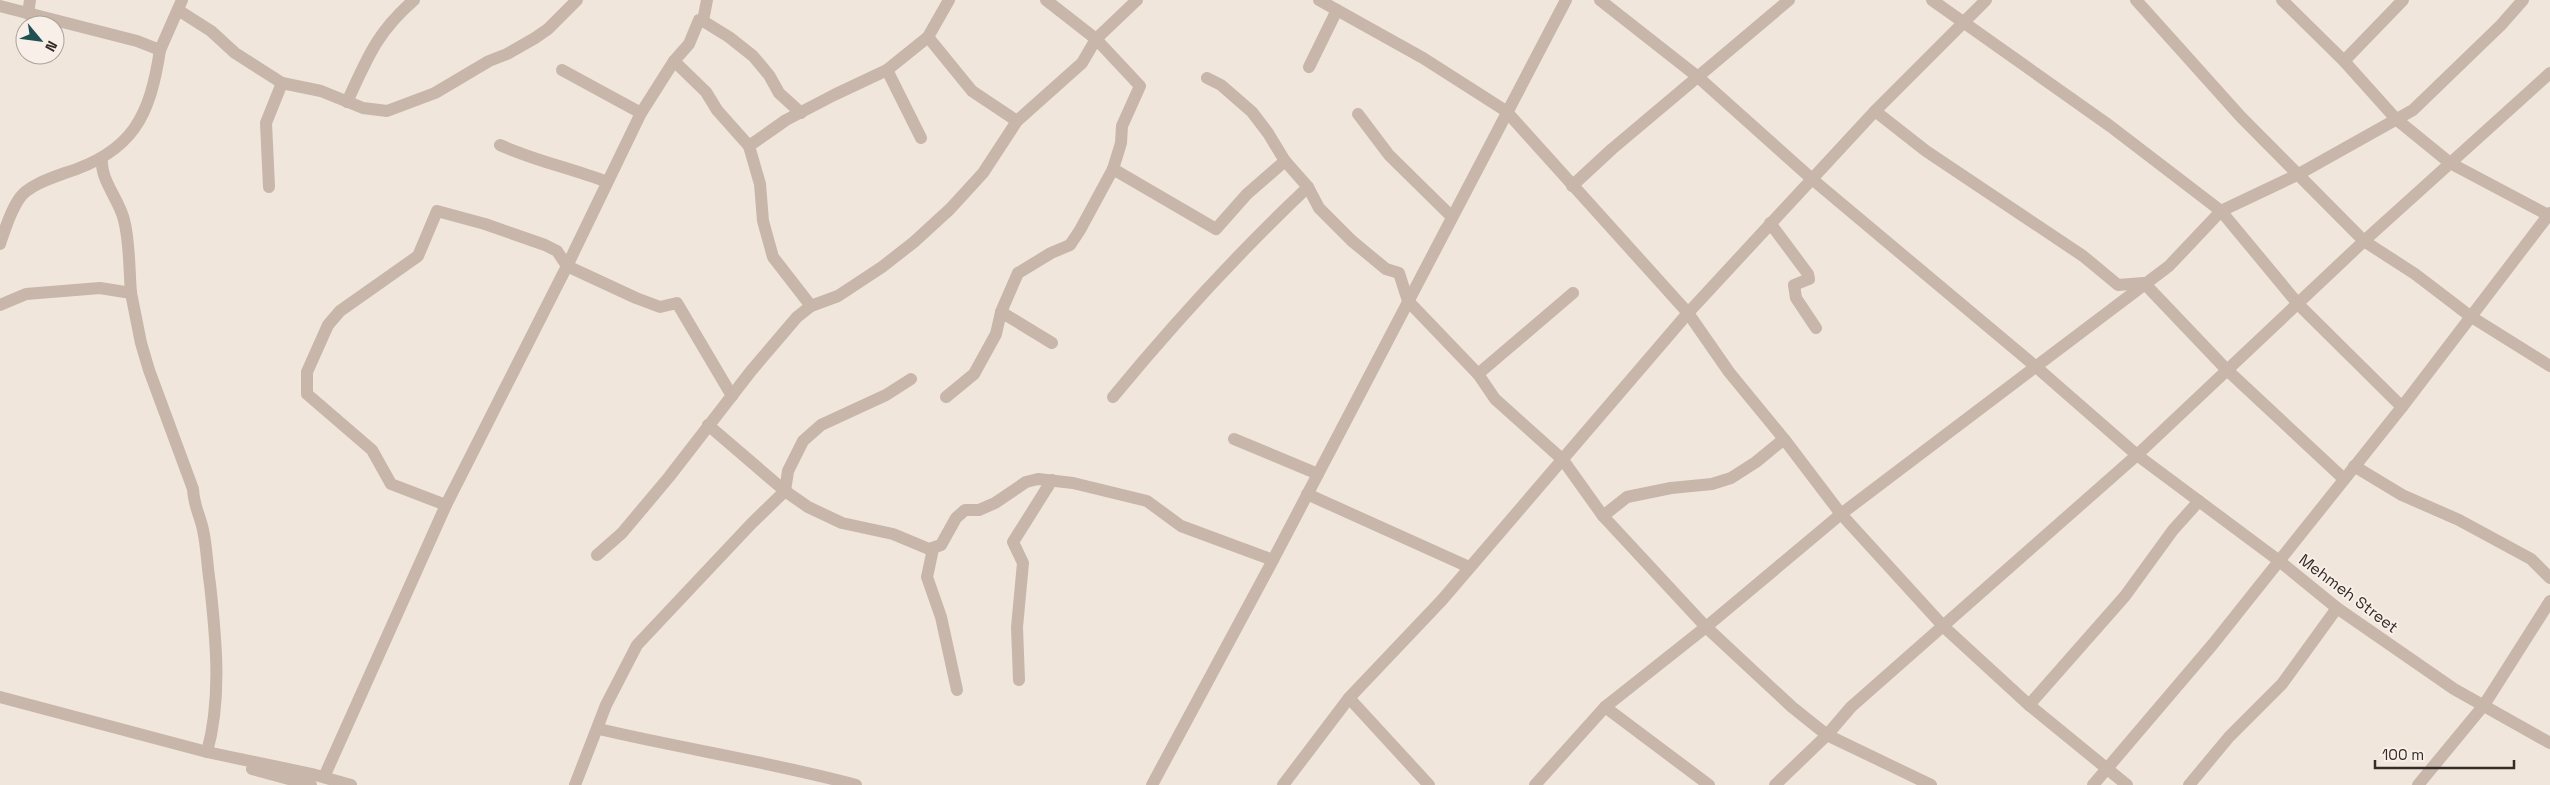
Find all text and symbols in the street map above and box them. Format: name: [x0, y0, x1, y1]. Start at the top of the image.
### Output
north arrow: [15, 15, 65, 65]
text: N: [41, 38, 62, 55]
street label: Mehmeh Street: [2295, 549, 2403, 638]
scale bar: [2375, 738, 2514, 770]
text: 100 m: [2382, 745, 2424, 764]

